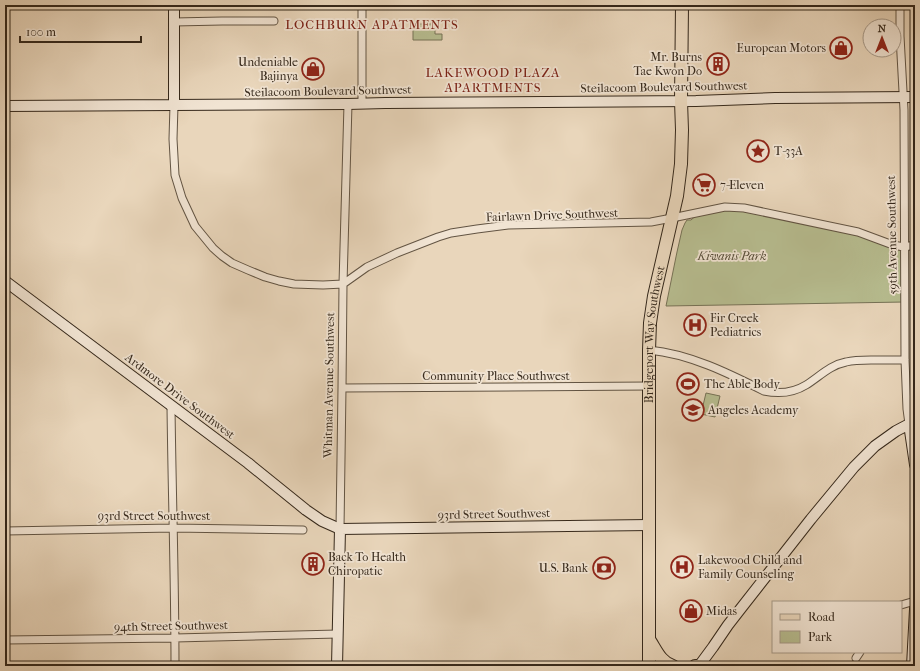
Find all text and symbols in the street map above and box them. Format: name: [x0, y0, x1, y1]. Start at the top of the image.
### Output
district label: LOCHBURN APATMENTS: [285, 17, 459, 32]
scale bar: [20, 18, 141, 44]
north arrow: [862, 18, 902, 58]
text: N: [878, 22, 887, 35]
text: 100 m: [26, 25, 56, 39]
shop icon: European Motors: [828, 35, 854, 61]
place label: European Motors: [737, 41, 827, 55]
place label: Mr. Burns Tae Kwon Do: [633, 50, 703, 78]
building icon: Mr. Burns Tae Kwon Do: [705, 51, 731, 77]
place label: Undeniable Bajinya: [238, 55, 298, 83]
shop icon: Undeniable Bajinya: [300, 56, 326, 82]
district label: LAKEWOOD PLAZA APARTMENTS: [426, 65, 560, 95]
street label: Steilacoom Boulevard Southwest: [580, 79, 748, 95]
street label: Steilacoom Boulevard Southwest: [244, 83, 412, 99]
place icon: T-33A: [745, 138, 771, 164]
place label: T-33A: [774, 144, 803, 158]
supermarket icon: 7-Eleven: [691, 172, 717, 198]
street label: 59th Avenue Southwest: [884, 174, 900, 295]
place label: 7-Eleven: [720, 178, 764, 192]
street label: Fairlawn Drive Southwest: [486, 206, 619, 224]
park label: Kiwanis Park: [696, 249, 767, 263]
street label: Bridgeport Way Southwest: [642, 264, 668, 403]
street label: Whitman Avenue Southwest: [321, 311, 337, 459]
place label: Fir Creek Pediatrics: [710, 311, 762, 339]
hospital icon: Fir Creek Pediatrics: [682, 312, 708, 338]
street label: Ardmore Drive Southwest: [122, 350, 238, 442]
street label: Community Place Southwest: [422, 369, 570, 383]
sports icon: The Able Body: [675, 371, 701, 397]
place label: The Able Body: [704, 377, 780, 391]
school or university icon: Angeles Academy: [680, 397, 706, 423]
place label: Angeles Academy: [707, 403, 799, 417]
street label: 93rd Street Southwest: [438, 506, 551, 522]
street label: 93rd Street Southwest: [98, 509, 211, 523]
place label: Back To Health Chiropatic: [328, 550, 406, 578]
building icon: Back To Health Chiropatic: [300, 551, 326, 577]
place label: Lakewood Child and Family Counseling: [698, 553, 803, 581]
hospital icon: Lakewood Child and Family Counseling: [669, 554, 695, 580]
bank icon: U.S. Bank: [591, 555, 617, 581]
place label: U.S. Bank: [539, 561, 589, 575]
shop icon: Midas: [678, 598, 704, 624]
legend: [772, 601, 902, 653]
place label: Midas: [706, 604, 738, 618]
text: Road: [808, 610, 835, 624]
street label: 94th Street Southwest: [114, 618, 229, 634]
text: Park: [808, 630, 833, 644]

